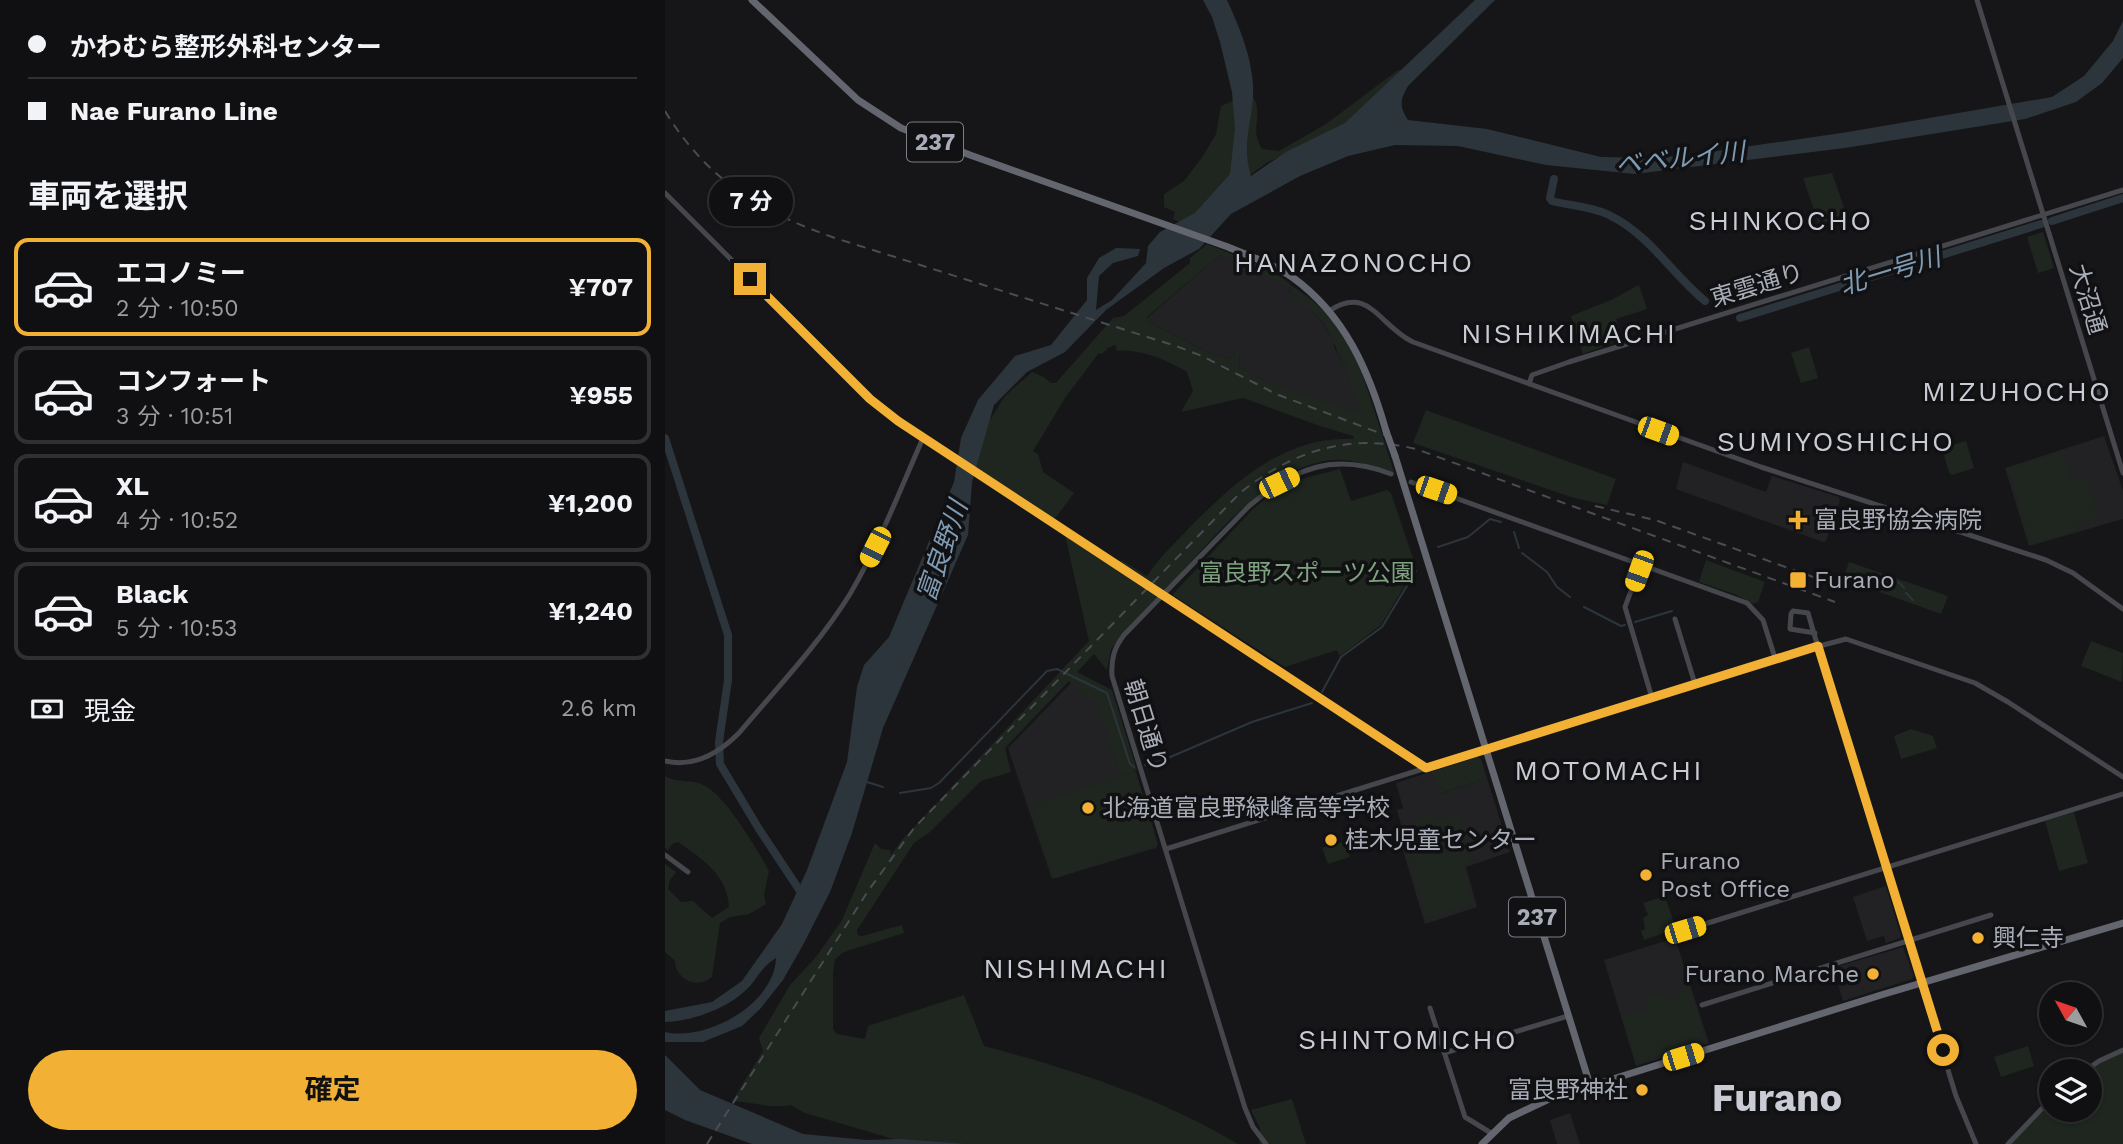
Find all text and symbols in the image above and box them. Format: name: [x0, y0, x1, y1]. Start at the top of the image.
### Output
text: かわむら整形外科センター: [70, 32, 382, 62]
text: Nae Furano Line: [70, 96, 278, 126]
road number: 237: [907, 122, 963, 162]
water label: ベベルイ川: [1614, 136, 1749, 180]
text: 車両を選択: [28, 177, 188, 215]
callout: 7 分: [708, 177, 792, 226]
text: 7 分: [729, 188, 773, 215]
district label: SHINKOCHO: [1689, 204, 1873, 237]
water label: 北一号川: [1836, 241, 1947, 301]
district label: HANAZONOCHO: [1234, 246, 1474, 279]
icon: car: [32, 256, 95, 319]
text: エコノミー: [116, 258, 246, 288]
street label: 東雲通り: [1707, 258, 1807, 312]
street label: 大沼通: [2064, 260, 2112, 338]
route end: [734, 263, 766, 295]
text: ¥707: [569, 272, 633, 302]
text: 2 分 · 10:50: [116, 295, 238, 322]
district label: NISHIKIMACHI: [1461, 317, 1677, 350]
icon: car: [32, 364, 95, 427]
text: コンフォート: [116, 366, 271, 396]
district label: MIZUHOCHO: [1922, 375, 2112, 408]
text: ¥955: [570, 380, 633, 410]
text: 3 分 · 10:51: [116, 403, 233, 430]
car: [1635, 414, 1682, 448]
district label: SUMIYOSHICHO: [1717, 425, 1955, 458]
car: [1256, 464, 1303, 502]
text: XL: [116, 471, 149, 501]
icon: car: [32, 472, 95, 535]
car: [1413, 473, 1460, 507]
text: ¥1,200: [548, 488, 633, 518]
water label: 富良野川: [911, 494, 974, 605]
place label: 富良野協会病院: [1814, 506, 1982, 534]
text: 4 分 · 10:52: [116, 507, 238, 534]
marker: 富良野協会病院: [1788, 510, 1808, 530]
car: [857, 524, 894, 570]
car: [1622, 548, 1657, 594]
park label: 富良野スポーツ公園: [1199, 559, 1415, 587]
place label: Furano: [1814, 566, 1895, 594]
marker: Furano: [1788, 570, 1808, 590]
text: Black: [116, 579, 188, 609]
icon: car: [32, 580, 95, 643]
text: ¥1,240: [548, 596, 633, 626]
text: 5 分 · 10:53: [116, 615, 238, 642]
street label: 朝日通り: [1119, 676, 1173, 776]
icon: cash: [28, 690, 66, 728]
text: 2.6 km: [561, 695, 637, 722]
text: 現金: [84, 696, 136, 726]
district label: MOTOMACHI: [1514, 754, 1704, 787]
place label: 北海道富良野緑峰高等学校: [1102, 794, 1390, 822]
marker: 北海道富良野緑峰高等学校: [1080, 800, 1096, 816]
place label: 桂木児童センター: [1345, 826, 1537, 854]
marker: 桂木児童センター: [1323, 832, 1339, 848]
place label: Furano Post Office: [1660, 847, 1790, 903]
marker: Furano Post Office: [1638, 867, 1654, 883]
road number: 237: [1509, 898, 1565, 936]
car: [1662, 914, 1709, 946]
place label: 興仁寺: [1992, 924, 2064, 952]
marker: 興仁寺: [1970, 930, 1986, 946]
district label: NISHIMACHI: [983, 952, 1169, 985]
place label: Furano Marche: [1685, 960, 1859, 988]
marker: Furano Marche: [1865, 966, 1881, 982]
north arrow: [2039, 982, 2102, 1045]
map controls: [2039, 982, 2102, 1122]
district label: SHINTOMICHO: [1298, 1023, 1518, 1056]
route start: [1927, 1034, 1959, 1066]
car: [1660, 1041, 1707, 1073]
button: 確定: [28, 1050, 637, 1130]
button: layers: [2039, 1059, 2102, 1122]
place label: 富良野神社: [1508, 1076, 1628, 1104]
district label: Furano: [1712, 1076, 1842, 1120]
marker: 富良野神社: [1634, 1082, 1650, 1098]

